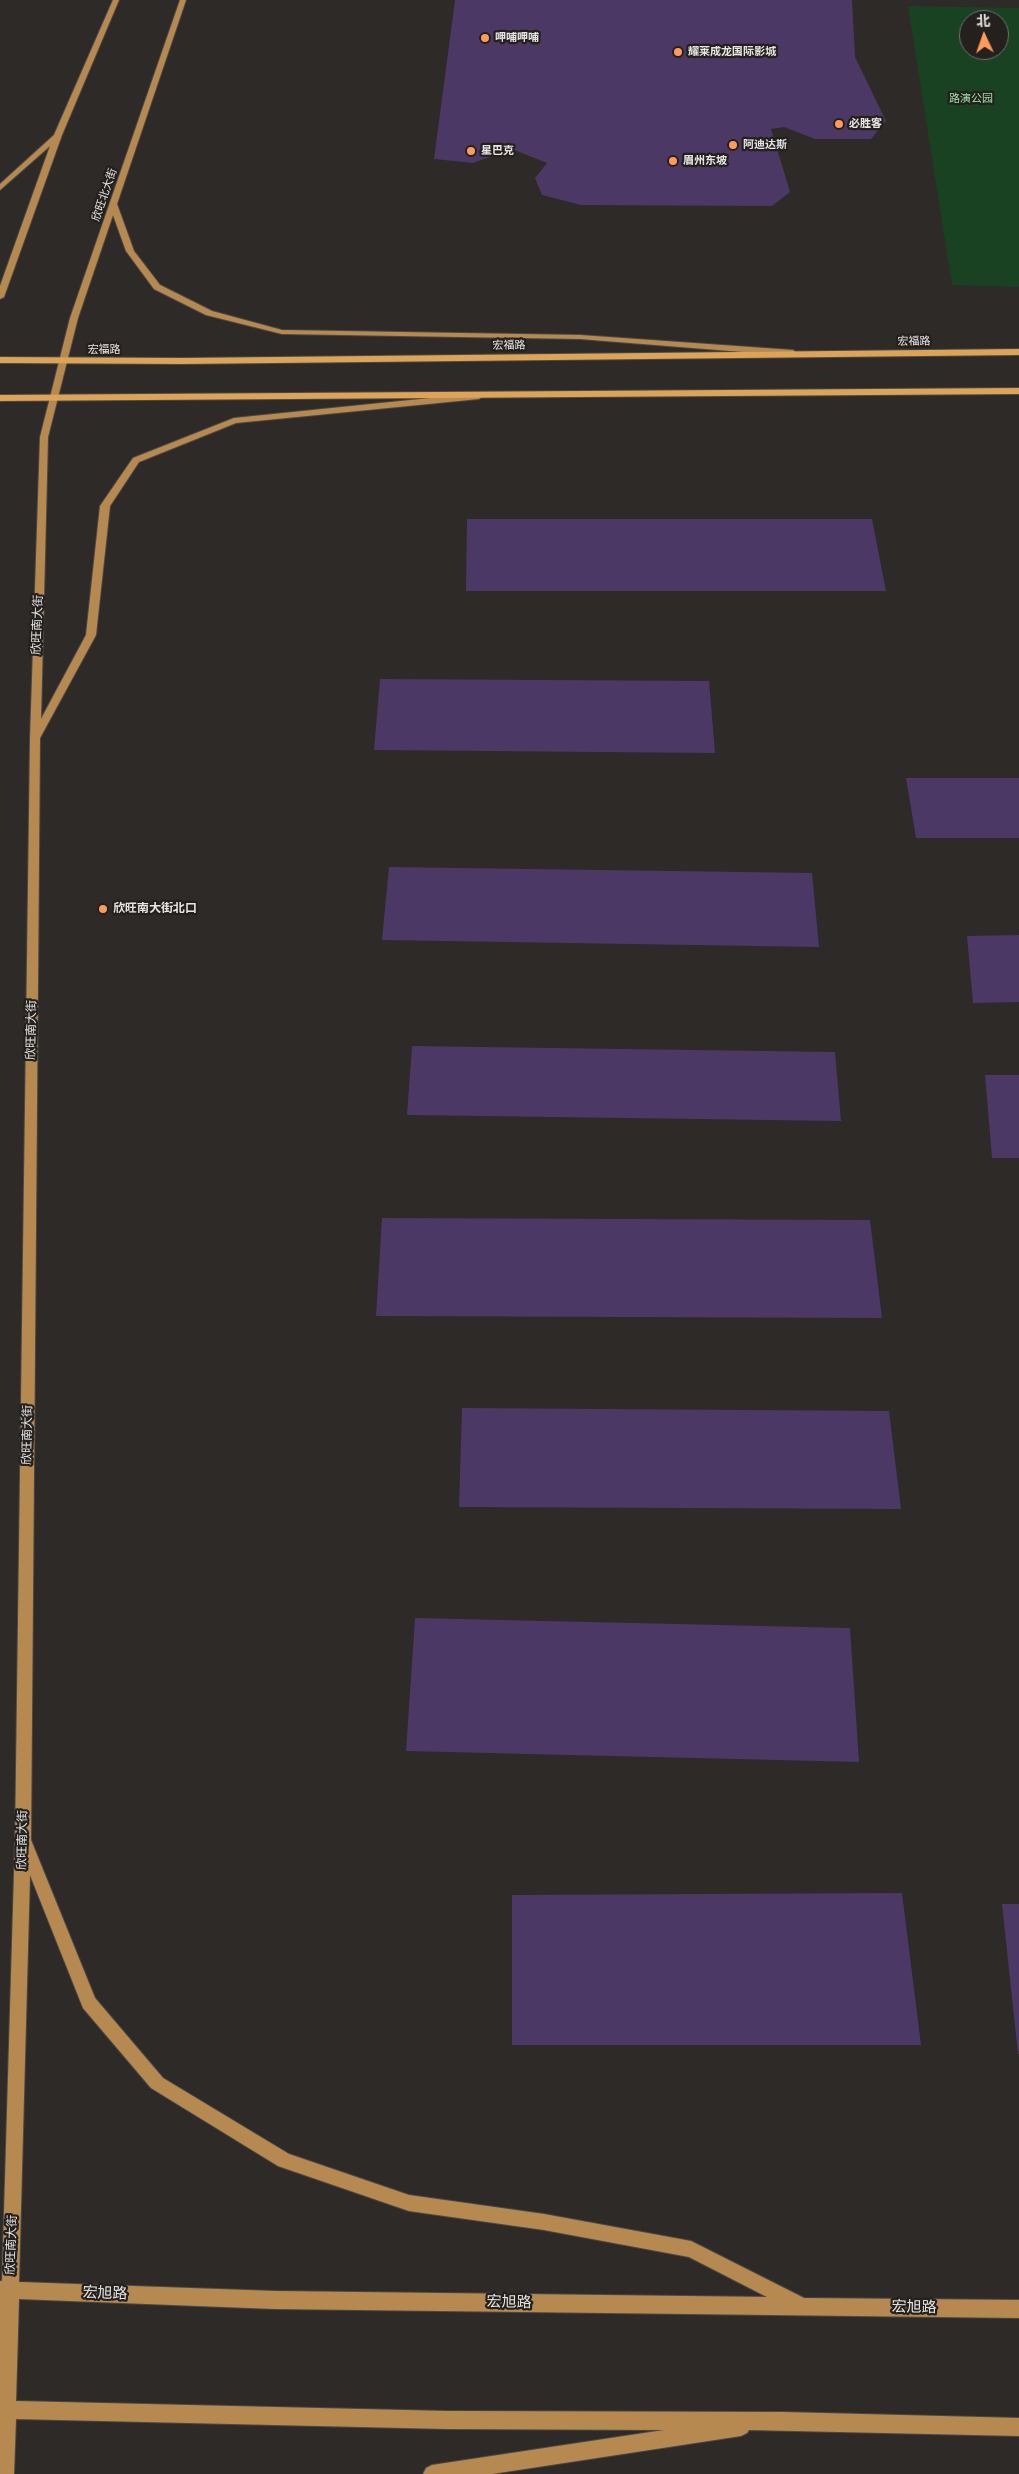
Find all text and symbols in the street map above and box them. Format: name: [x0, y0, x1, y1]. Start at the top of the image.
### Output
north arrow: [959, 10, 1009, 60]
text: 北: [976, 13, 991, 29]
place label: 呷哺呷哺: [495, 31, 539, 45]
marker: 呷哺呷哺: [479, 32, 491, 44]
place label: 耀莱成龙国际影城: [688, 45, 776, 59]
marker: 耀莱成龙国际影城: [672, 46, 684, 58]
park label: 路演公园: [949, 92, 993, 106]
place label: 必胜客: [849, 117, 882, 131]
marker: 必胜客: [833, 118, 845, 130]
place label: 阿迪达斯: [743, 138, 787, 152]
marker: 阿迪达斯: [727, 139, 739, 151]
place label: 星巴克: [481, 144, 514, 158]
marker: 星巴克: [465, 145, 477, 157]
place label: 眉州东坡: [683, 154, 727, 168]
marker: 眉州东坡: [667, 155, 679, 167]
street label: 欣旺北大街: [90, 167, 120, 223]
street label: 宏福路: [897, 335, 931, 349]
street label: 宏福路: [492, 339, 526, 353]
street label: 宏福路: [88, 343, 120, 357]
street label: 欣旺南大街: [30, 595, 46, 655]
place label: 欣旺南大街北口: [113, 902, 197, 916]
marker: 欣旺南大街北口: [97, 903, 109, 915]
street label: 欣旺南大街: [24, 1000, 40, 1060]
street label: 欣旺南大街: [20, 1405, 36, 1465]
street label: 欣旺南大街: [15, 1810, 31, 1870]
street label: 欣旺南大街: [4, 2215, 20, 2275]
street label: 宏旭路: [82, 2284, 128, 2304]
street label: 宏旭路: [486, 2294, 532, 2312]
street label: 宏旭路: [891, 2299, 937, 2317]

